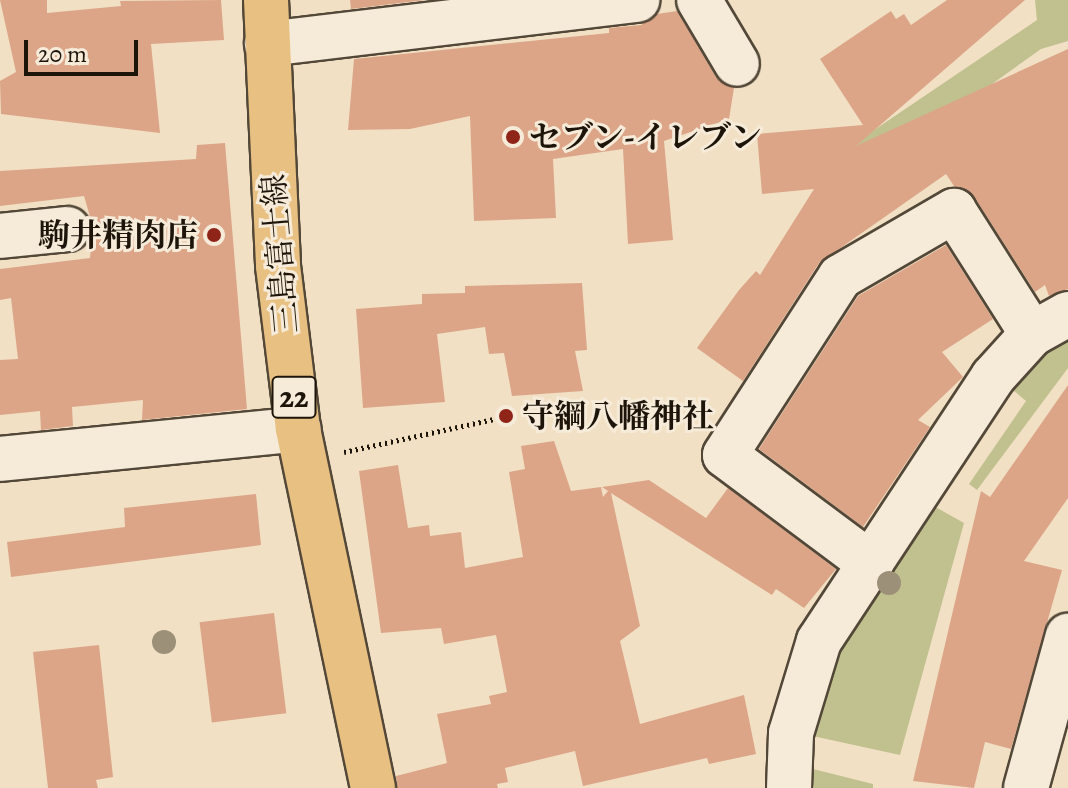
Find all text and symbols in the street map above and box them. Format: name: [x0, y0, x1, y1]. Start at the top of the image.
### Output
scale bar: [28, 24, 142, 74]
text: 20 m: [38, 38, 87, 70]
place label: セブン-イレブン: [529, 118, 764, 156]
marker: セブン-イレブン: [504, 128, 522, 146]
street label: 三島富士線: [254, 173, 306, 335]
place label: 駒井精肉店: [38, 216, 198, 254]
marker: 駒井精肉店: [205, 226, 223, 244]
road number: 22: [270, 371, 318, 423]
place label: 守綱八幡神社: [522, 397, 714, 435]
marker: 守綱八幡神社: [497, 407, 515, 425]

